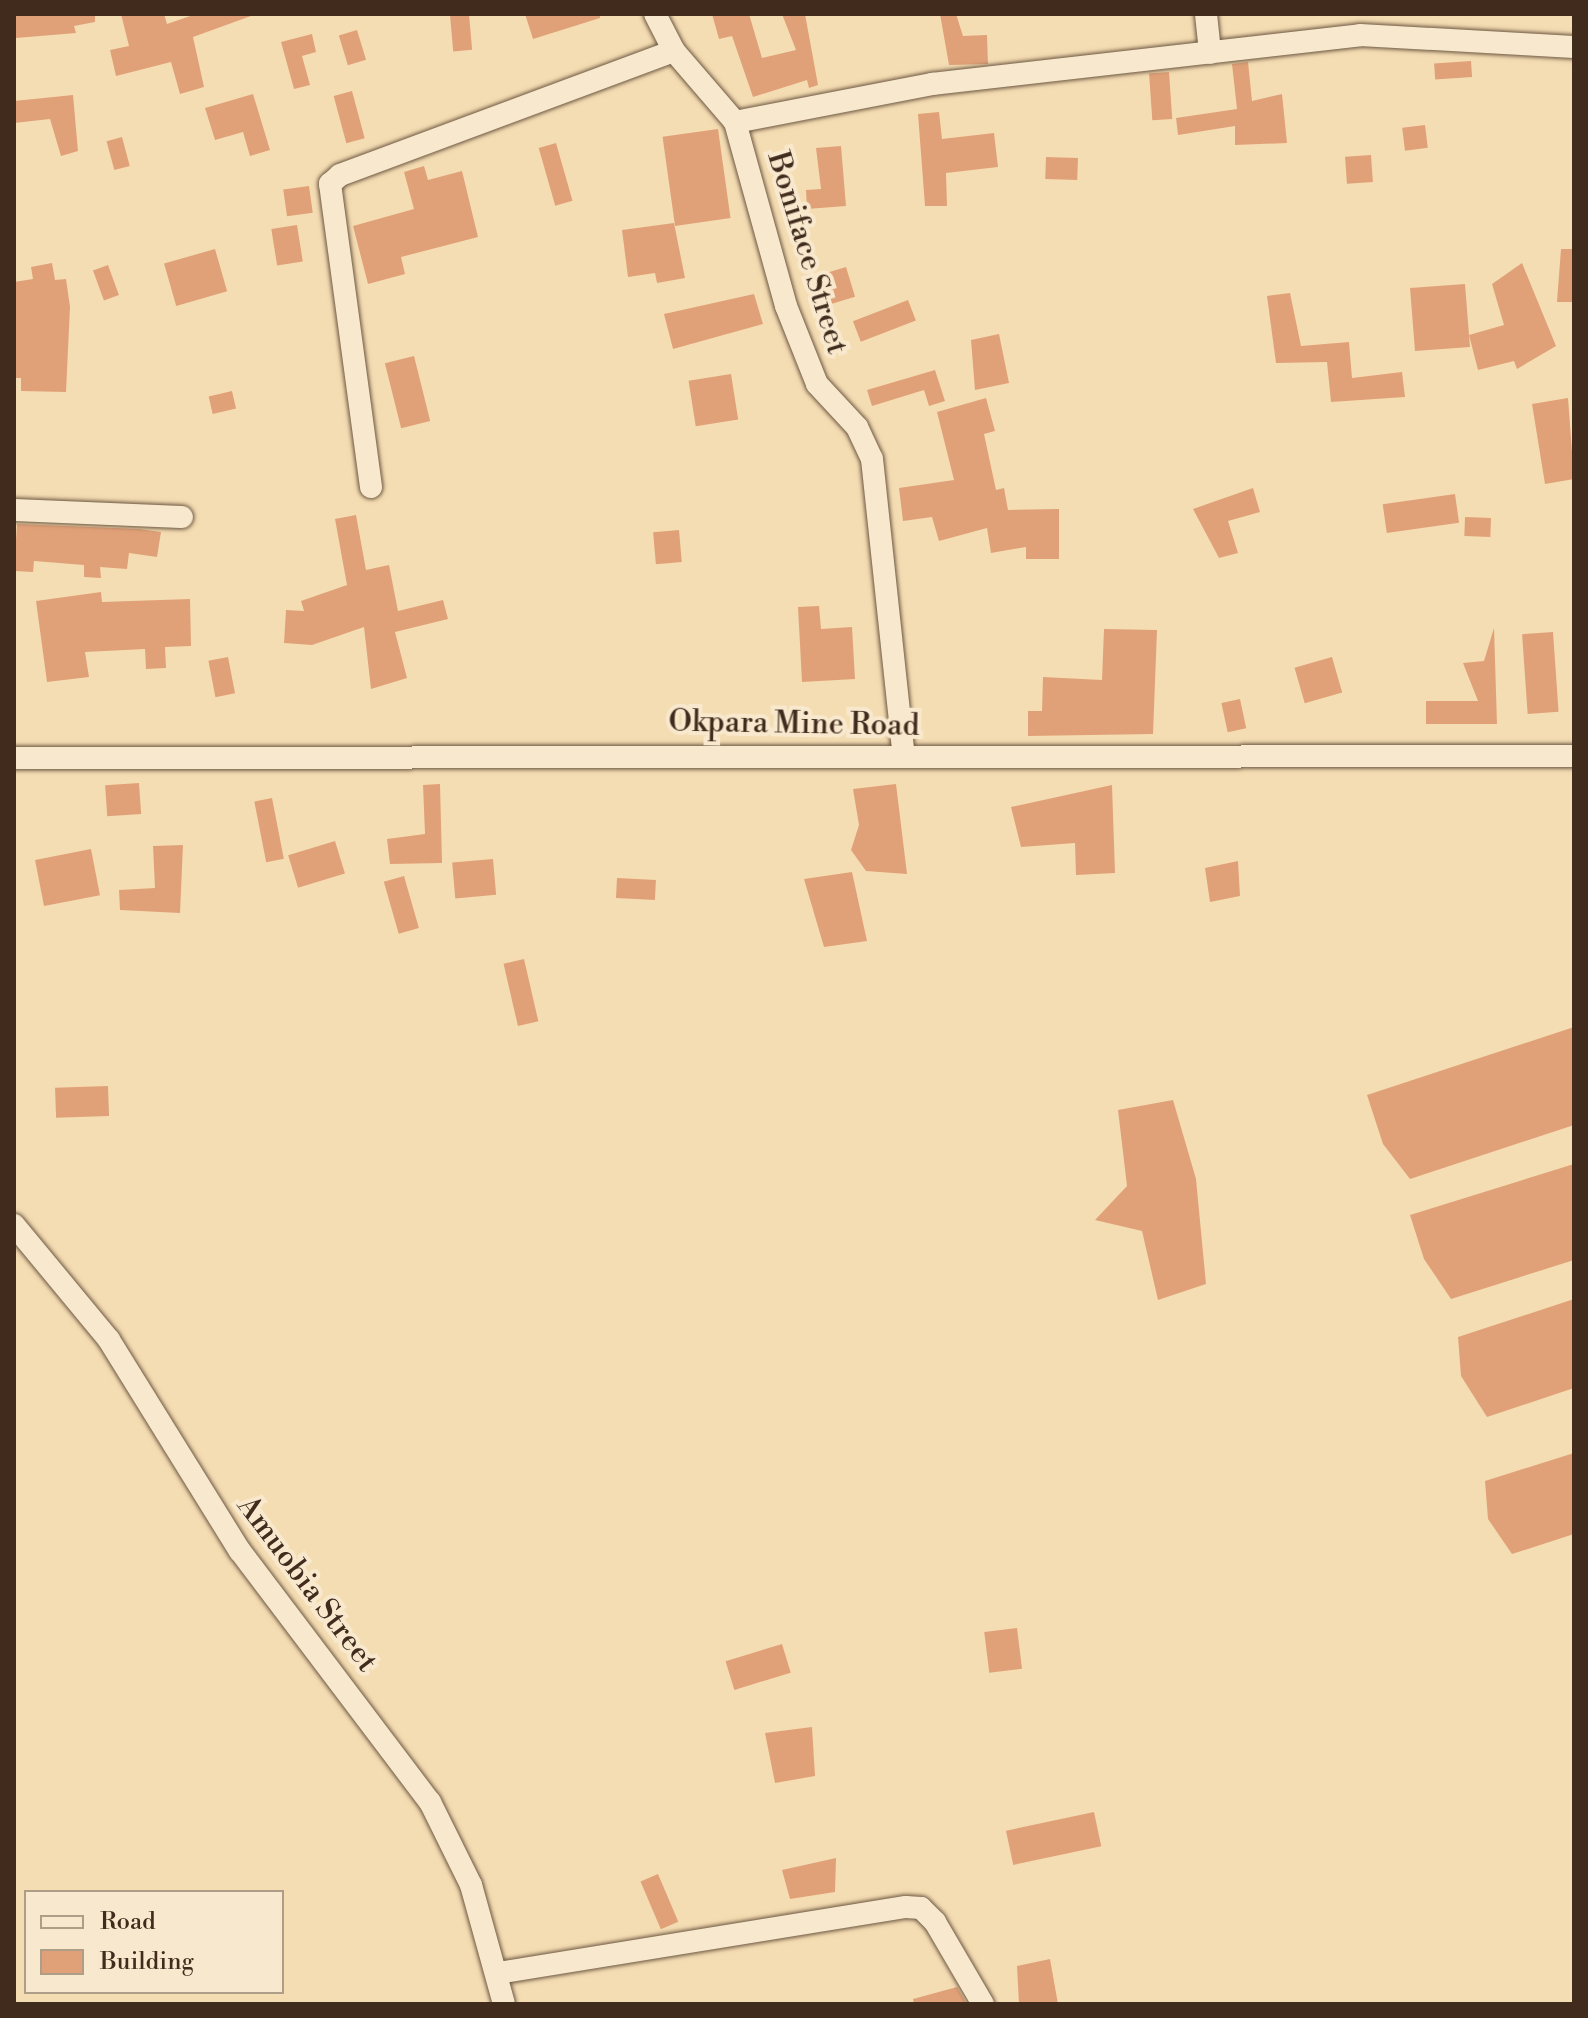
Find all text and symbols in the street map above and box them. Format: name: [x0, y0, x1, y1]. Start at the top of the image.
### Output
street label: Boniface Street: [759, 147, 855, 359]
street label: Okpara Mine Road: [668, 704, 920, 744]
street label: Amuobia Street: [229, 1489, 385, 1679]
legend: [24, 1890, 284, 1994]
text: Road: [100, 1907, 156, 1937]
text: Building: [100, 1947, 194, 1977]

